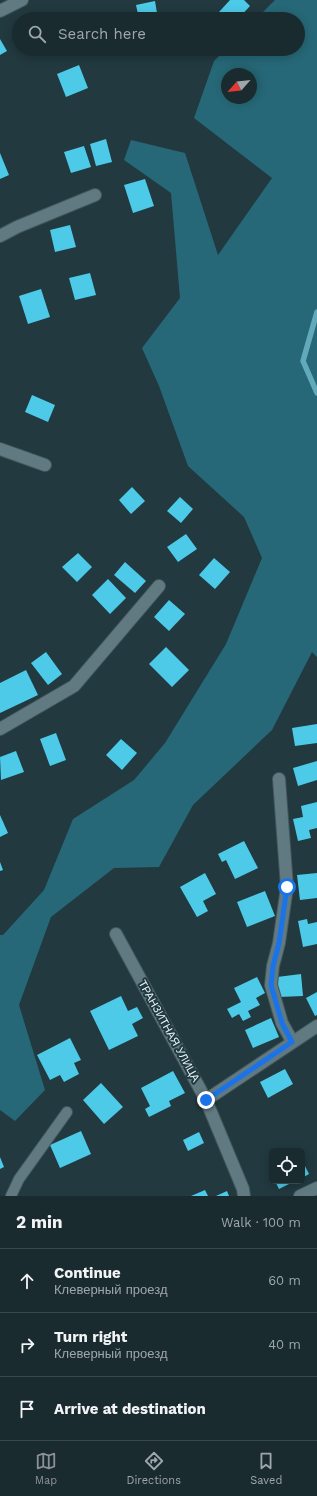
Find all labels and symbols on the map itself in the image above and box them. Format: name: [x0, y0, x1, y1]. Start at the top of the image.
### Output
north arrow: [221, 68, 257, 104]
route start: [278, 878, 296, 896]
street label: ТРАНЗИТНАЯ УЛИЦА: [136, 978, 203, 1085]
route end: [197, 1091, 215, 1109]

